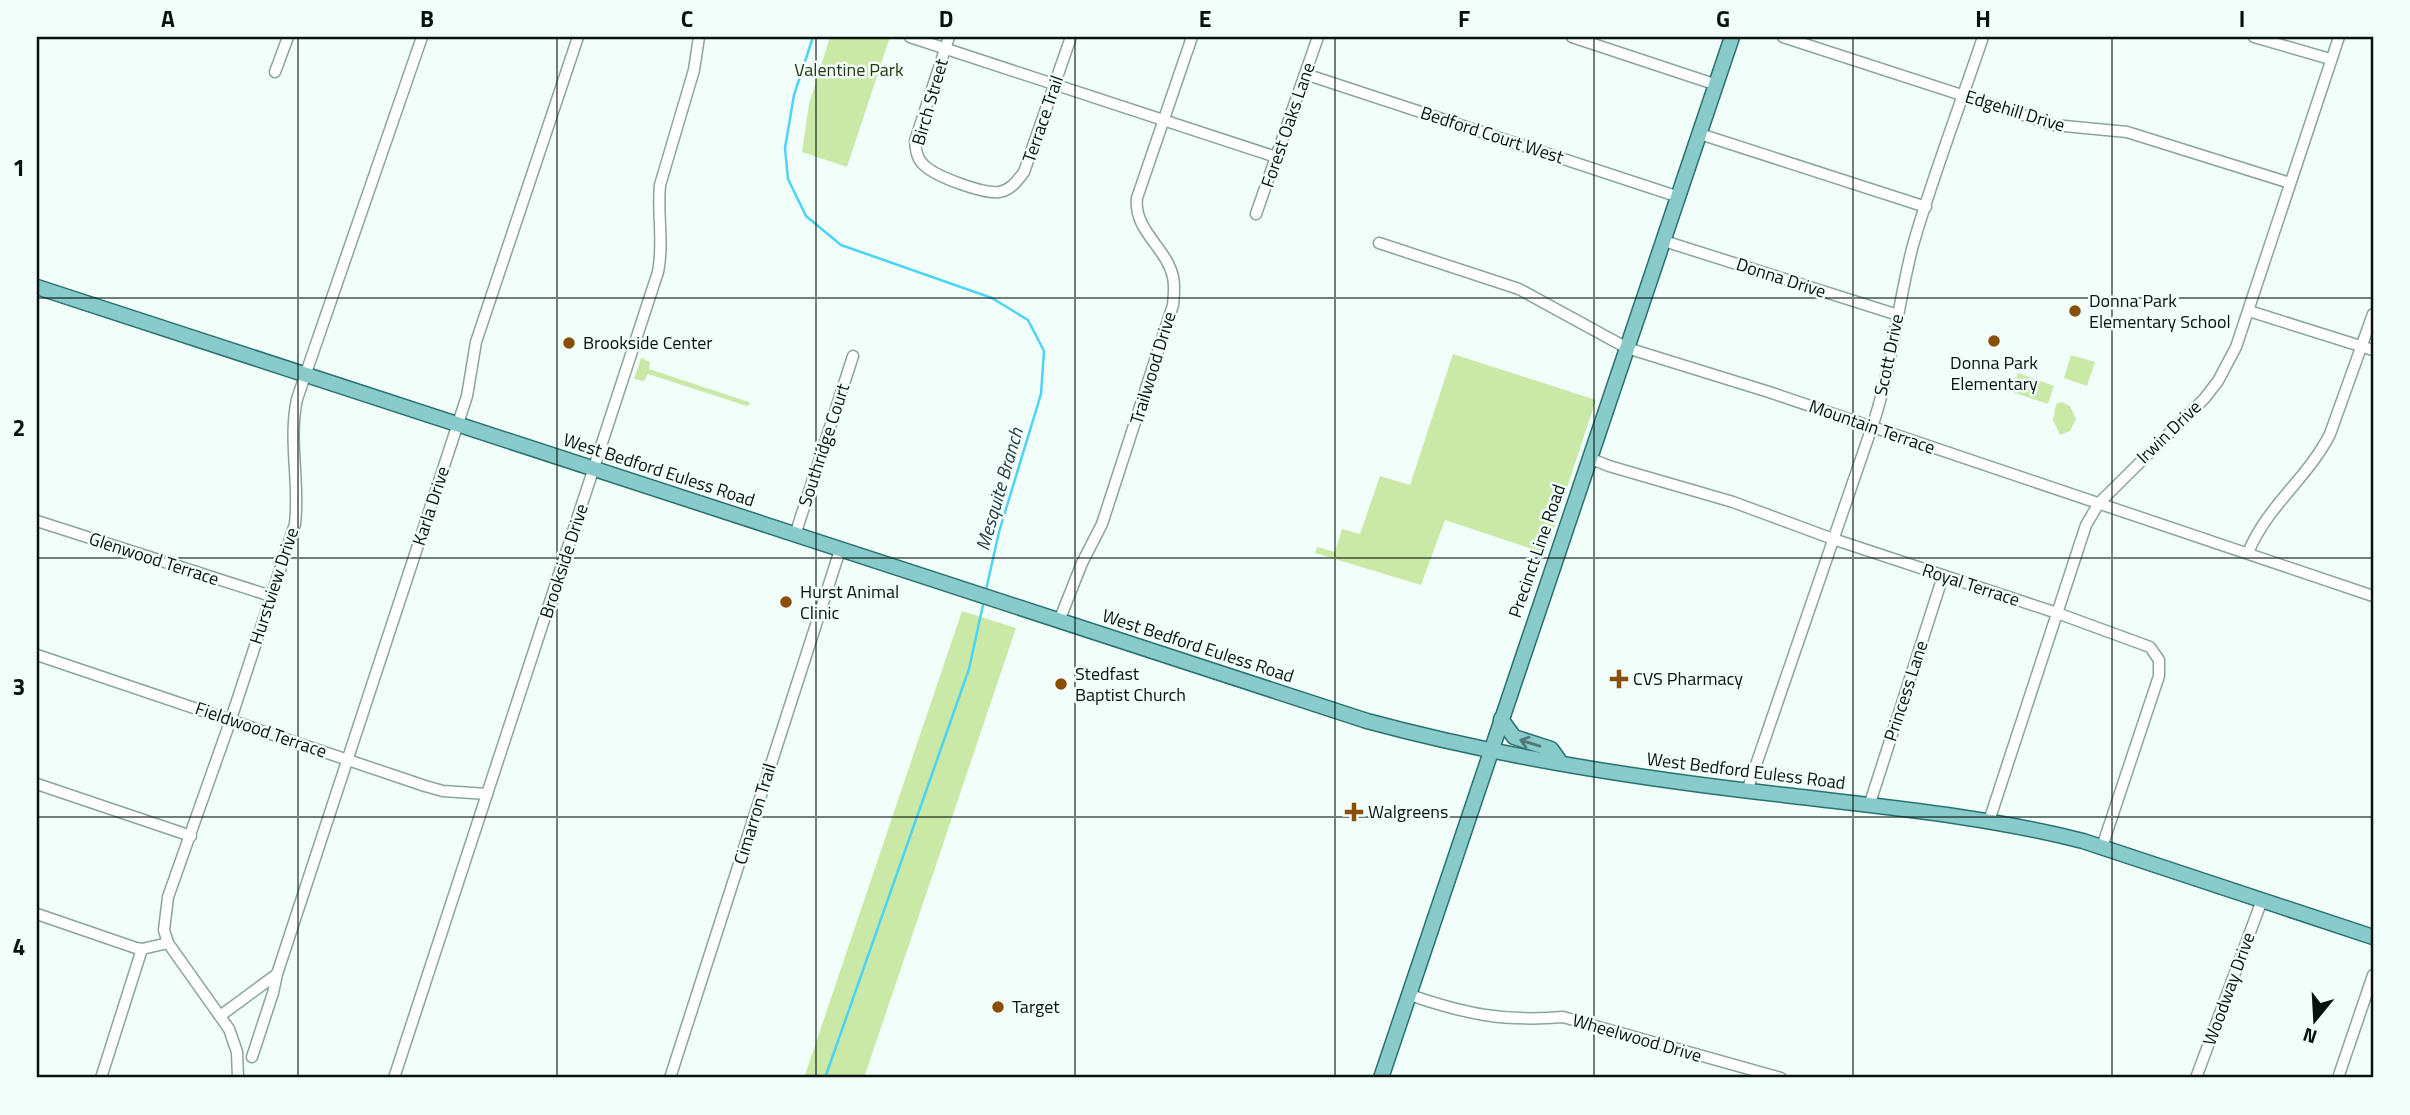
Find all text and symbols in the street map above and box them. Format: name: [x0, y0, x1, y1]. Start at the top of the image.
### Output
text: A: [161, 1, 175, 36]
text: B: [420, 1, 434, 36]
text: C: [681, 1, 693, 36]
text: D: [939, 1, 953, 36]
text: E: [1199, 1, 1211, 36]
text: F: [1458, 1, 1470, 36]
text: G: [1716, 1, 1730, 36]
text: H: [1975, 1, 1991, 36]
text: I: [2239, 1, 2245, 36]
street label: Birch Street: [904, 55, 955, 148]
park label: Valentine Park: [794, 56, 904, 83]
street label: Forest Oaks Lane: [1253, 59, 1322, 191]
street label: Terrace Trail: [1015, 72, 1070, 166]
street label: Edgehill Drive: [1962, 83, 2068, 138]
street label: Bedford Court West: [1417, 99, 1568, 171]
text: 1: [13, 150, 25, 185]
street label: Donna Drive: [1733, 250, 1829, 305]
place label: Donna Park Elementary School: [2089, 287, 2231, 335]
marker: Donna Park Elementary School: [2067, 303, 2083, 319]
street label: Trailwood Drive: [1123, 308, 1182, 428]
street label: Scott Drive: [1867, 312, 1910, 398]
place label: Brookside Center: [583, 329, 713, 356]
marker: Donna Park Elementary: [1986, 333, 2002, 349]
marker: Brookside Center: [561, 335, 577, 351]
place label: Donna Park Elementary: [1950, 349, 2038, 397]
street label: Southridge Court: [791, 379, 856, 510]
street label: Mountain Terrace: [1805, 392, 1939, 461]
street label: Irwin Drive: [2130, 394, 2207, 470]
text: 2: [13, 410, 25, 445]
water label: Mesquite Branch: [967, 424, 1030, 554]
street label: West Bedford Euless Road: [560, 426, 758, 513]
street label: Karla Drive: [405, 463, 456, 549]
street label: Precinct Line Road: [1501, 480, 1572, 621]
street label: Brookside Drive: [532, 500, 595, 622]
street label: Hurstview Drive: [242, 524, 305, 648]
street label: Glenwood Terrace: [86, 525, 223, 592]
street label: Royal Terrace: [1919, 556, 2023, 613]
place label: Hurst Animal Clinic: [800, 578, 899, 626]
marker: Hurst Animal Clinic: [778, 594, 794, 610]
street label: West Bedford Euless Road: [1099, 602, 1297, 689]
street label: Princess Lane: [1877, 637, 1935, 745]
place label: Stedfast Baptist Church: [1075, 660, 1186, 708]
place label: CVS Pharmacy: [1633, 665, 1743, 692]
text: 3: [13, 669, 25, 704]
marker: CVS Pharmacy: [1611, 671, 1627, 687]
marker: Stedfast Baptist Church: [1053, 676, 1069, 692]
street label: Fieldwood Terrace: [192, 694, 331, 765]
one-way arrow: [1519, 735, 1541, 748]
street label: West Bedford Euless Road: [1645, 745, 1847, 796]
street label: Cimarron Trail: [726, 760, 783, 868]
place label: Walgreens: [1368, 798, 1448, 825]
marker: Walgreens: [1346, 804, 1362, 820]
street label: Woodway Drive: [2196, 928, 2262, 1049]
text: 4: [13, 929, 25, 964]
north arrow: [2280, 986, 2350, 1056]
place label: Target: [1012, 993, 1060, 1020]
marker: Target: [990, 999, 1006, 1015]
street label: Wheelwood Drive: [1569, 1006, 1705, 1069]
text: N: [2299, 1021, 2320, 1052]

